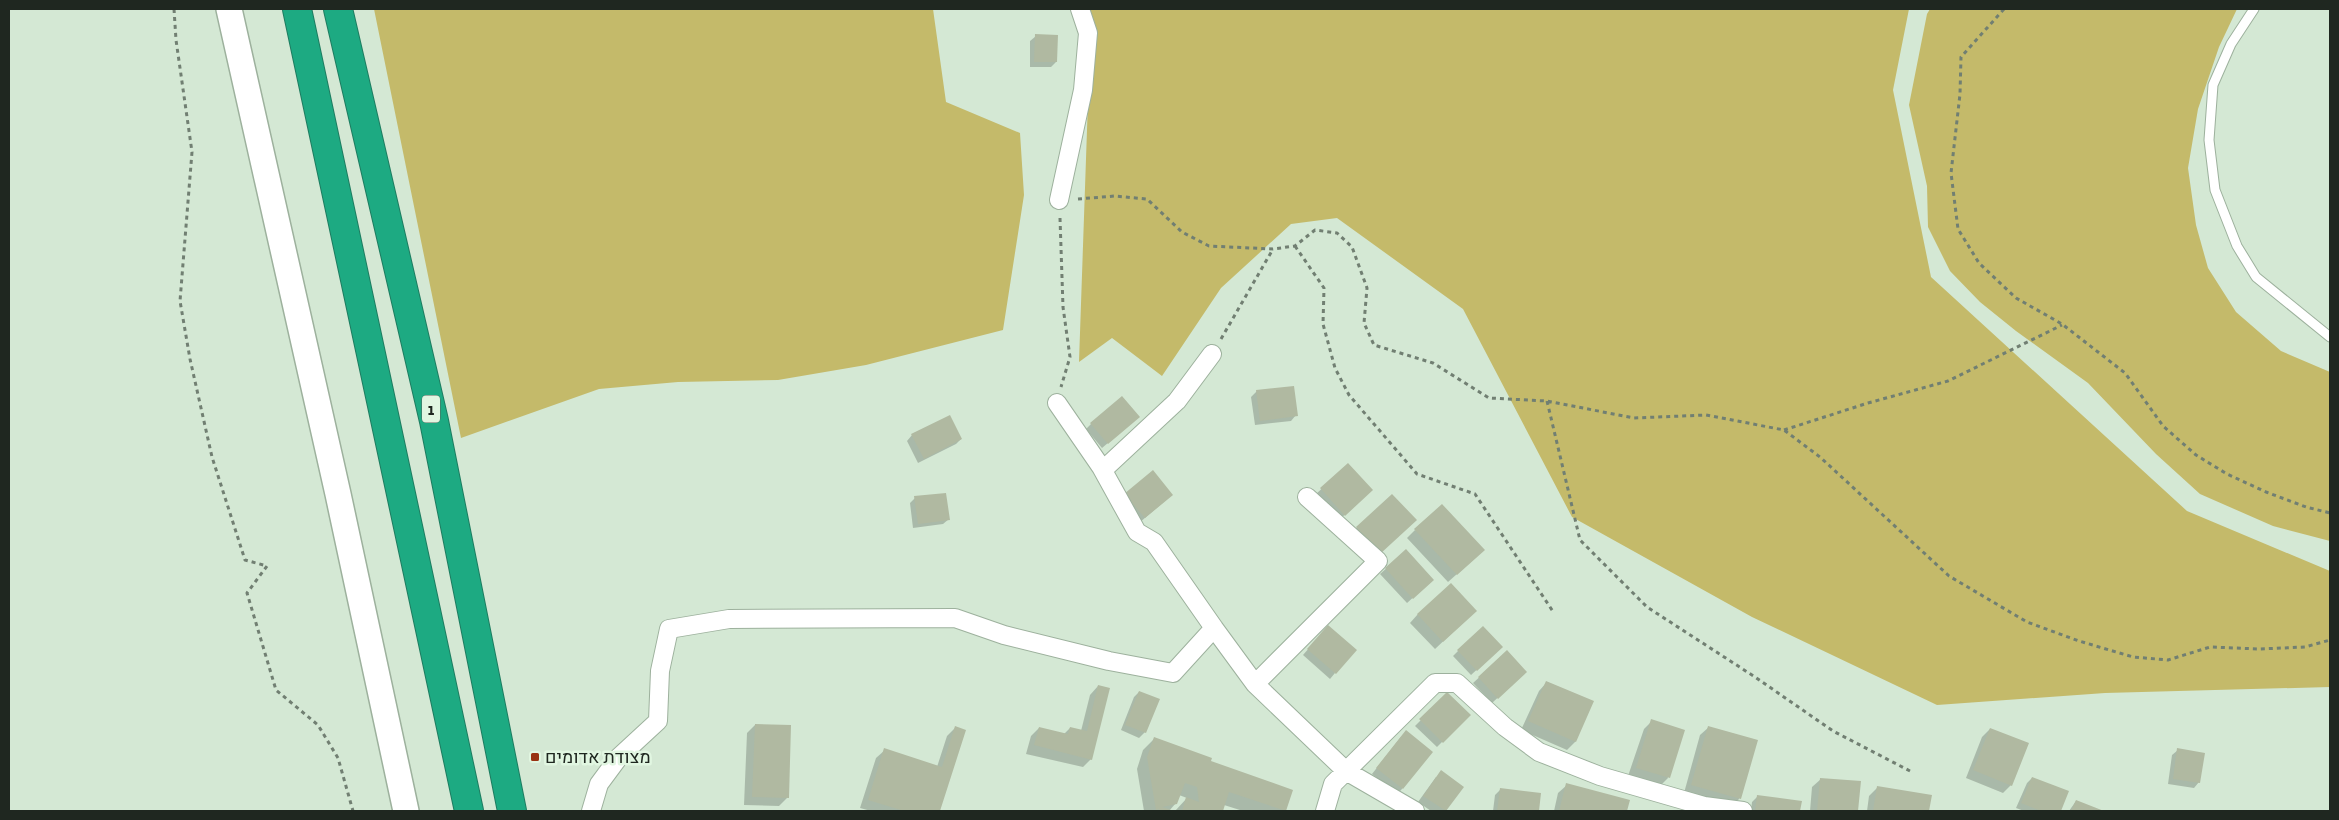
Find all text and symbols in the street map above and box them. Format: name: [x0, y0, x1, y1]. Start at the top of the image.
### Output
road number: 1: [422, 396, 440, 422]
place label: מצודת אדומים: [545, 746, 651, 768]
marker: מצודת אדומים: [529, 751, 541, 763]

